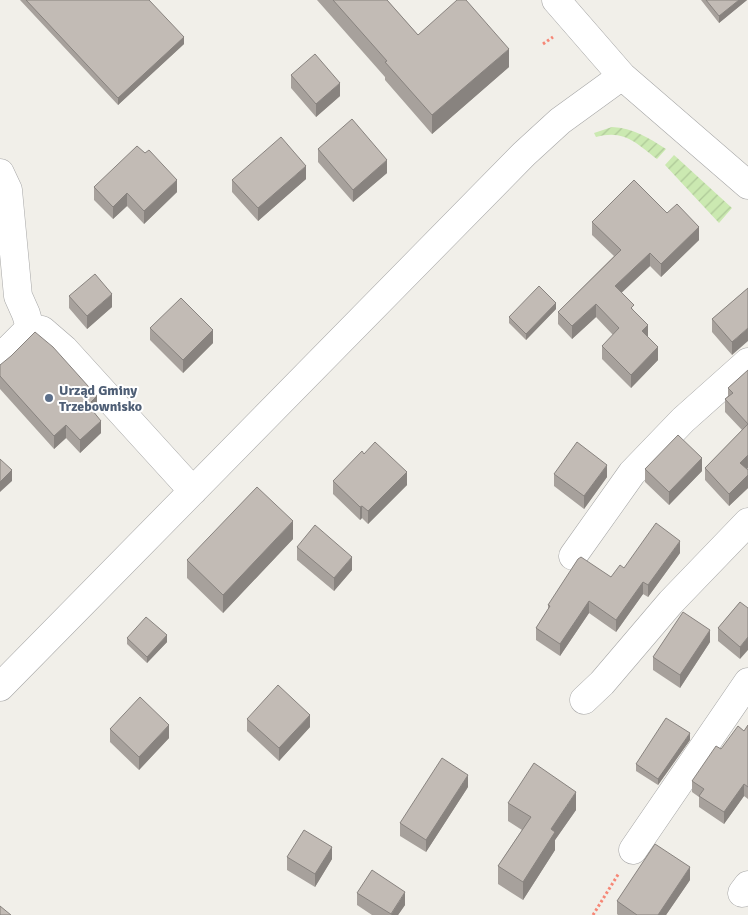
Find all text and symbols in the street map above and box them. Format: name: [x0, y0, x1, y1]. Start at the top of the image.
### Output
place label: Urząd Gminy Trzebownisko: [59, 382, 142, 415]
marker: Urząd Gminy Trzebownisko: [43, 392, 55, 404]

